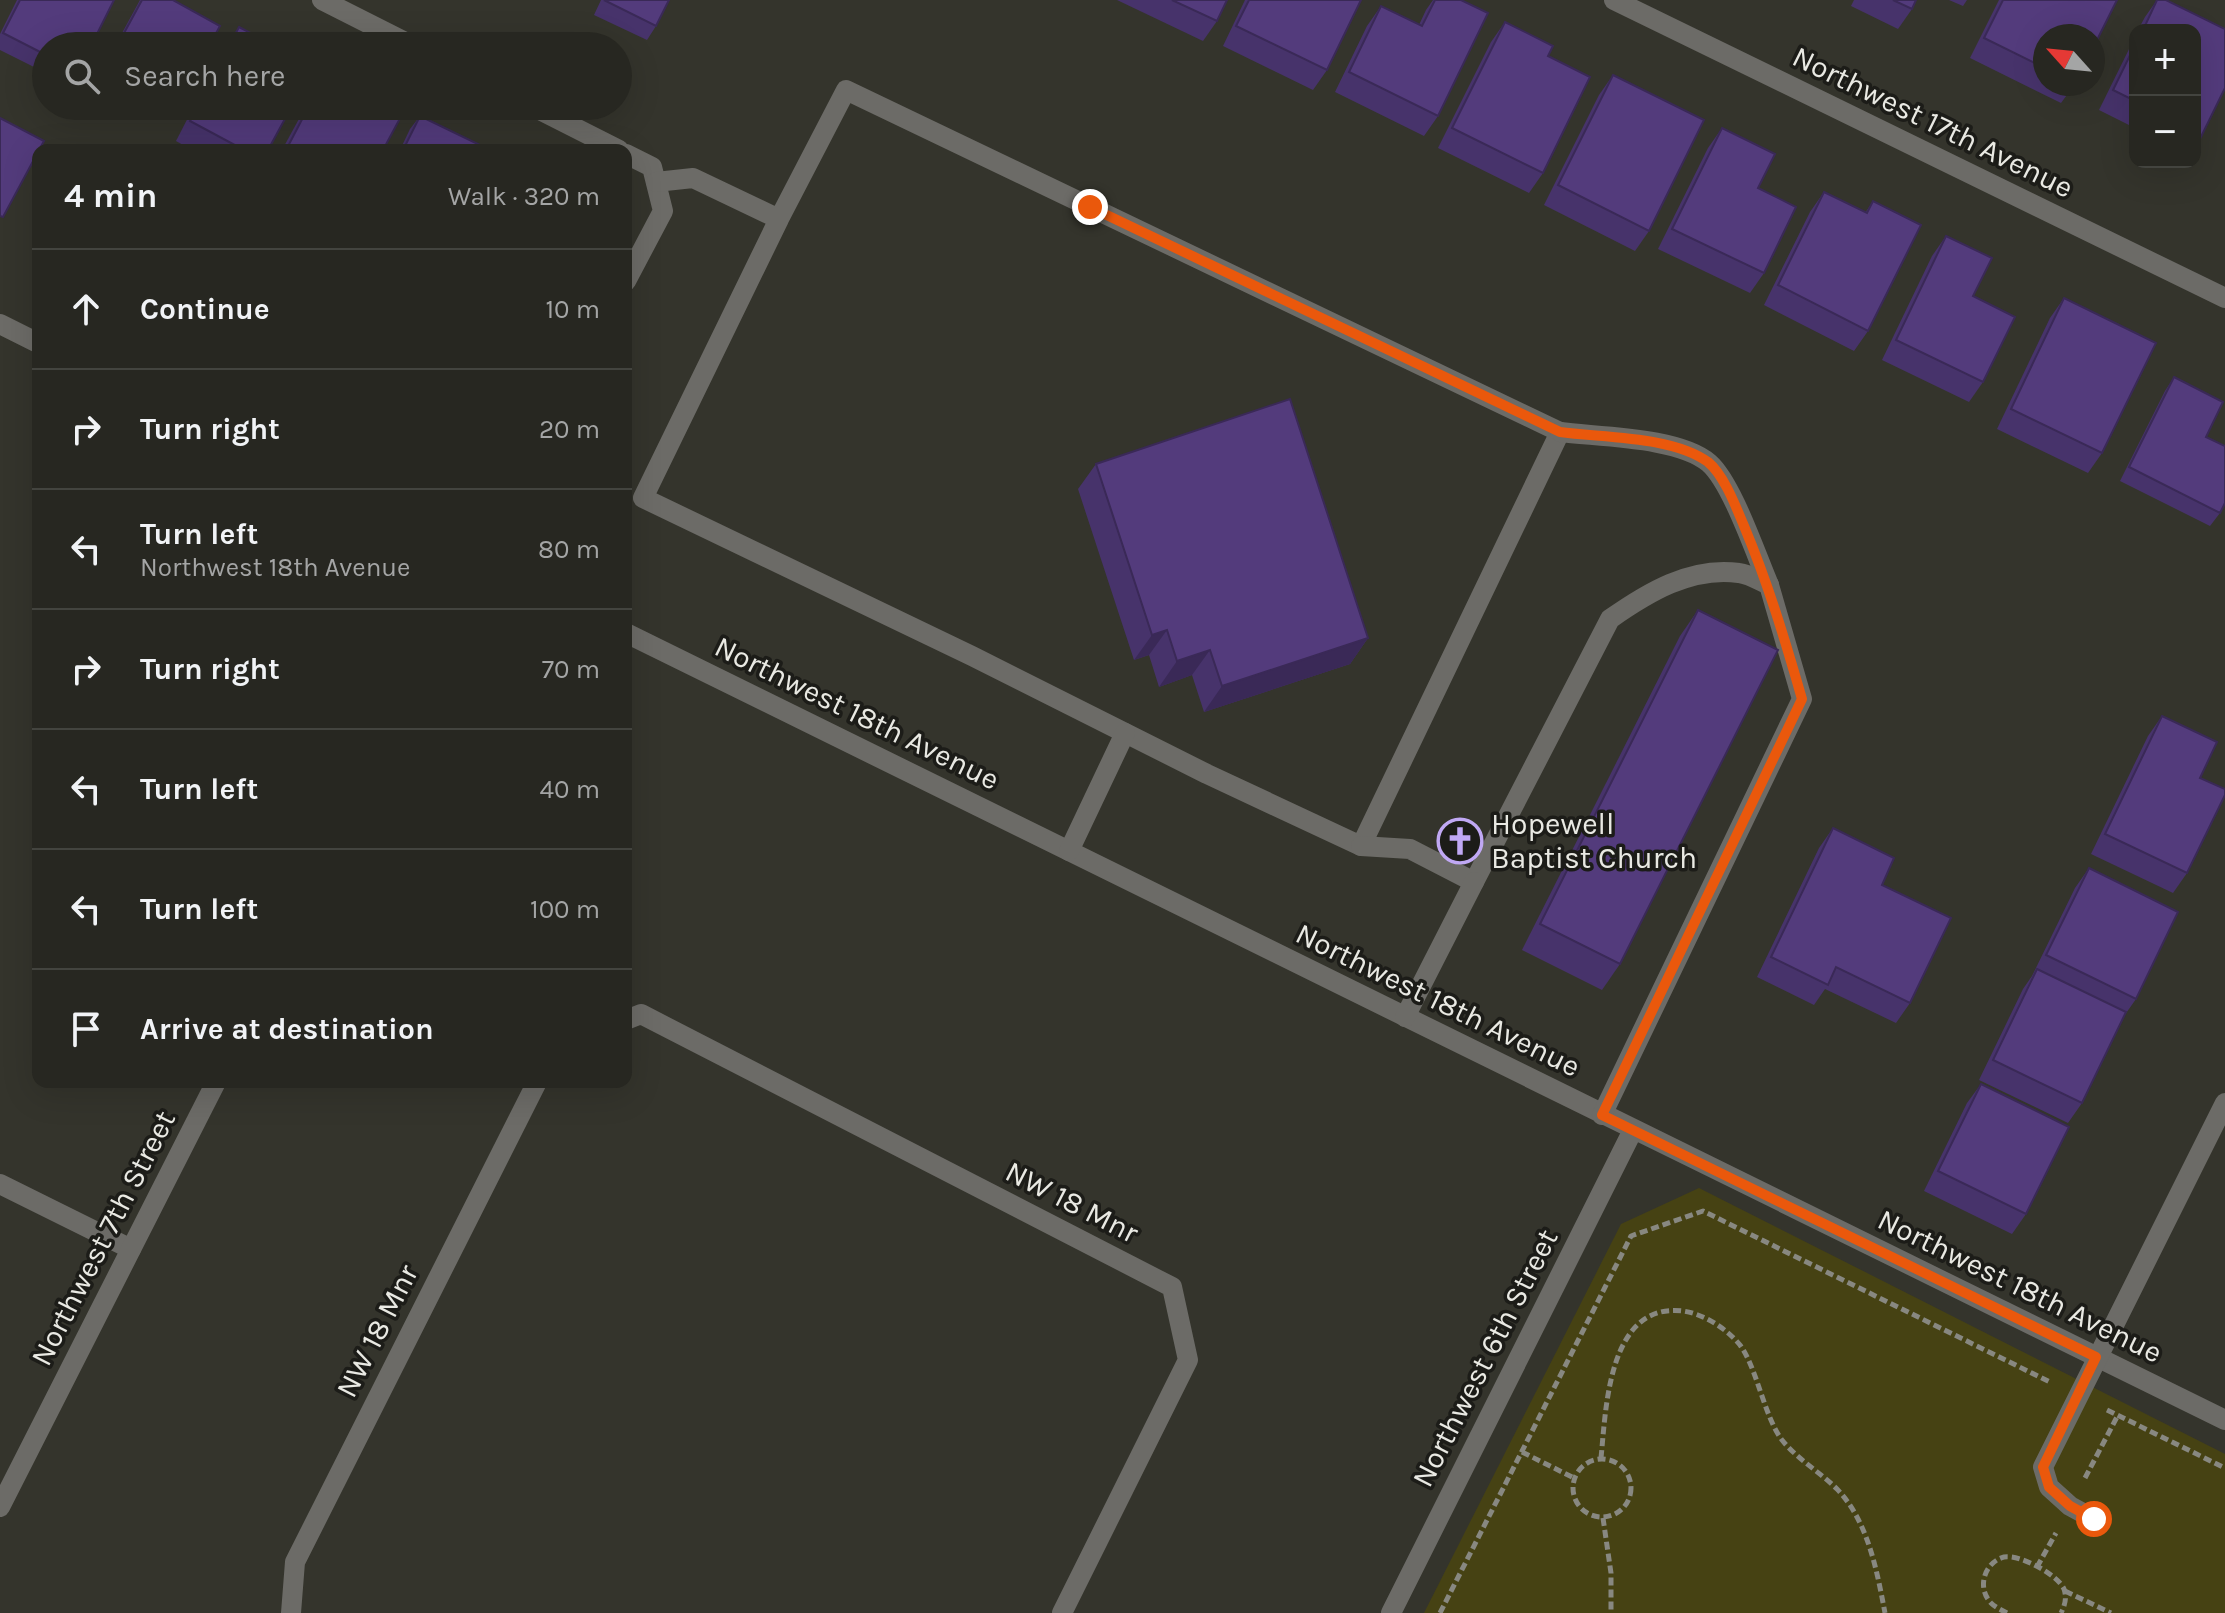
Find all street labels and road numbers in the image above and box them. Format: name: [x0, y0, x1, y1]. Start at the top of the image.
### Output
street label: Northwest 17th Avenue: [1787, 38, 2079, 206]
street label: Northwest 18th Avenue: [709, 628, 1005, 798]
street label: Northwest 18th Avenue: [1290, 915, 1586, 1085]
street label: Northwest 7th Street: [23, 1104, 183, 1372]
street label: NW 18 Mnr: [1000, 1153, 1145, 1251]
street label: Northwest 18th Avenue: [1872, 1201, 2168, 1371]
street label: Northwest 6th Street: [1404, 1223, 1566, 1493]
street label: NW 18 Mnr: [328, 1258, 426, 1403]

